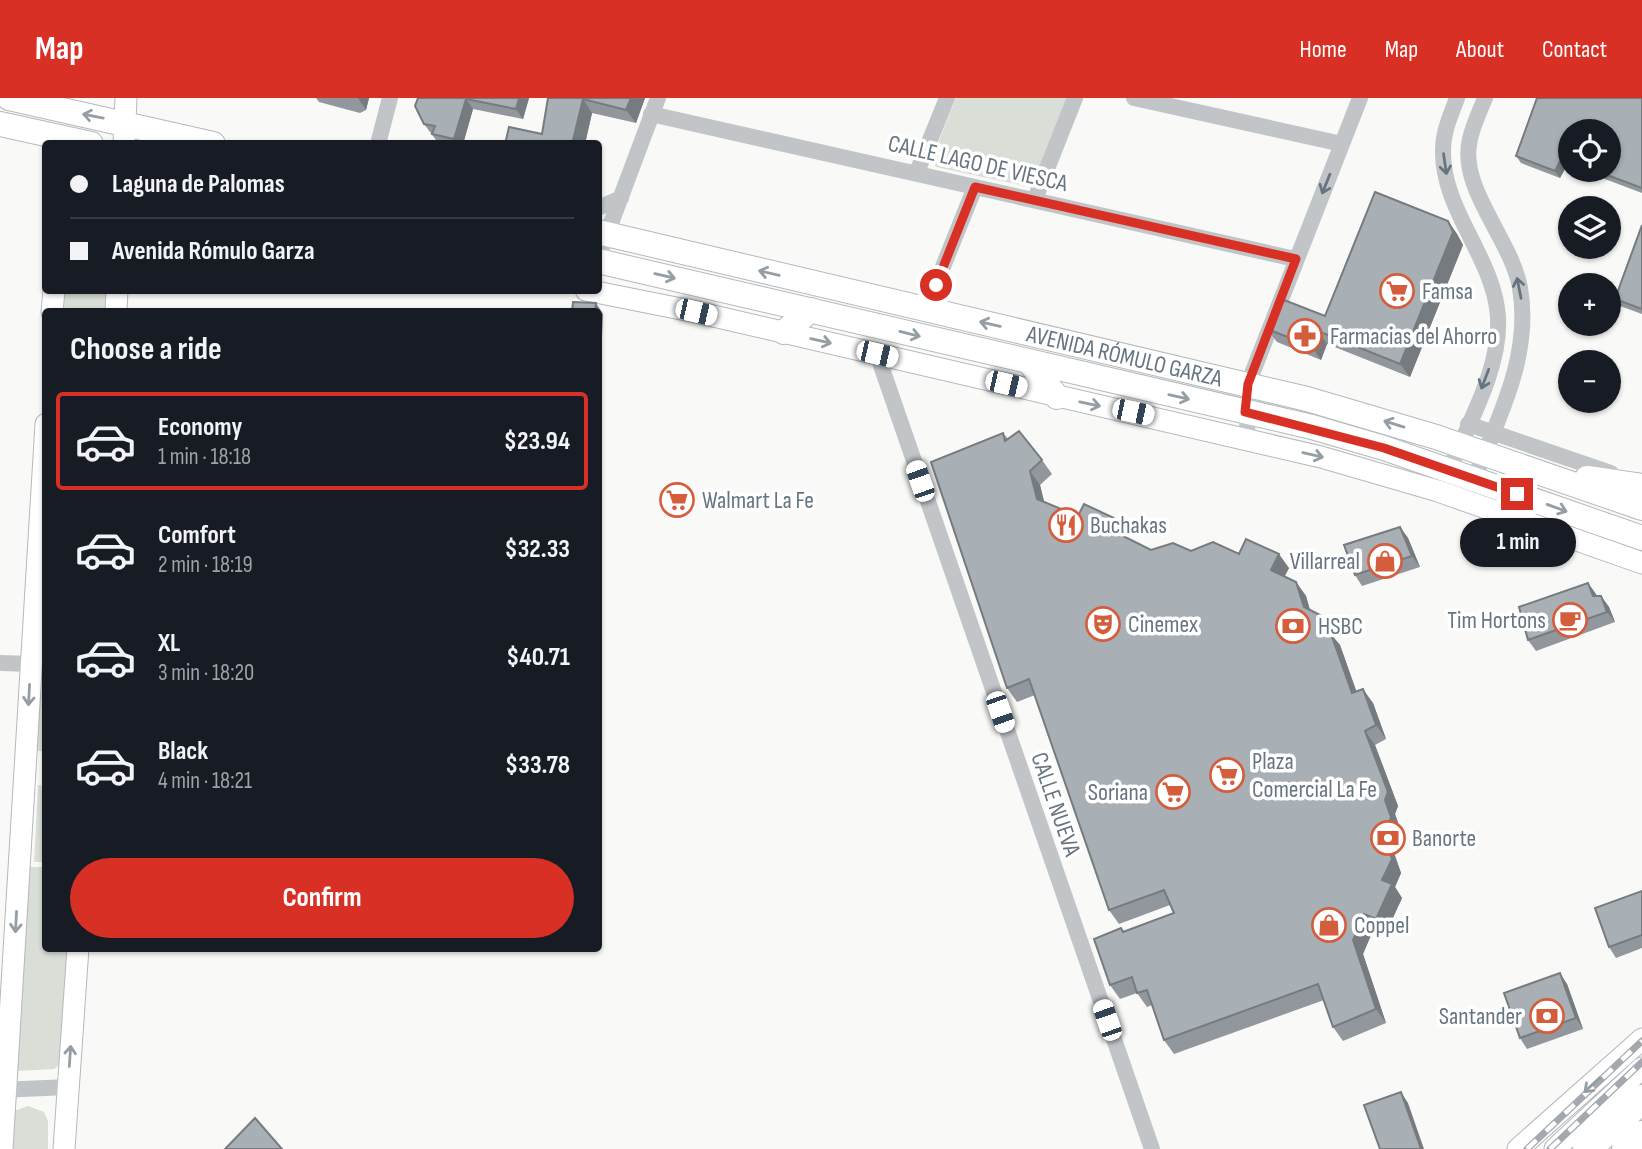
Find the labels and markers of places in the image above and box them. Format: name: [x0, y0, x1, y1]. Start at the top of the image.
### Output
supermarket icon: Famsa: [1378, 272, 1416, 310]
place label: Famsa: [1422, 277, 1473, 306]
pharmacy icon: Farmacias del Ahorro: [1286, 317, 1324, 355]
place label: Farmacias del Ahorro: [1330, 322, 1497, 351]
supermarket icon: Walmart La Fe: [658, 481, 696, 519]
place label: Walmart La Fe: [702, 486, 814, 515]
restaurant icon: Buchakas: [1047, 506, 1085, 544]
place label: Buchakas: [1090, 511, 1167, 540]
shop icon: Villarreal: [1366, 542, 1404, 580]
place label: Villarreal: [1290, 547, 1360, 576]
cafe icon: Tim Hortons: [1551, 601, 1589, 639]
theatre icon: Cinemex: [1084, 605, 1122, 643]
place label: Tim Hortons: [1447, 606, 1546, 635]
bank icon: HSBC: [1274, 607, 1312, 645]
place label: Cinemex: [1128, 610, 1198, 639]
place label: HSBC: [1318, 612, 1363, 641]
place label: Plaza Comercial La Fe: [1252, 747, 1377, 804]
supermarket icon: Plaza Comercial La Fe: [1208, 756, 1246, 794]
supermarket icon: Soriana: [1154, 773, 1192, 811]
place label: Soriana: [1088, 778, 1148, 807]
bank icon: Banorte: [1369, 819, 1407, 857]
place label: Banorte: [1412, 824, 1476, 853]
shop icon: Coppel: [1310, 906, 1348, 944]
place label: Coppel: [1354, 911, 1409, 940]
bank icon: Santander: [1528, 997, 1566, 1035]
place label: Santander: [1439, 1002, 1522, 1031]

